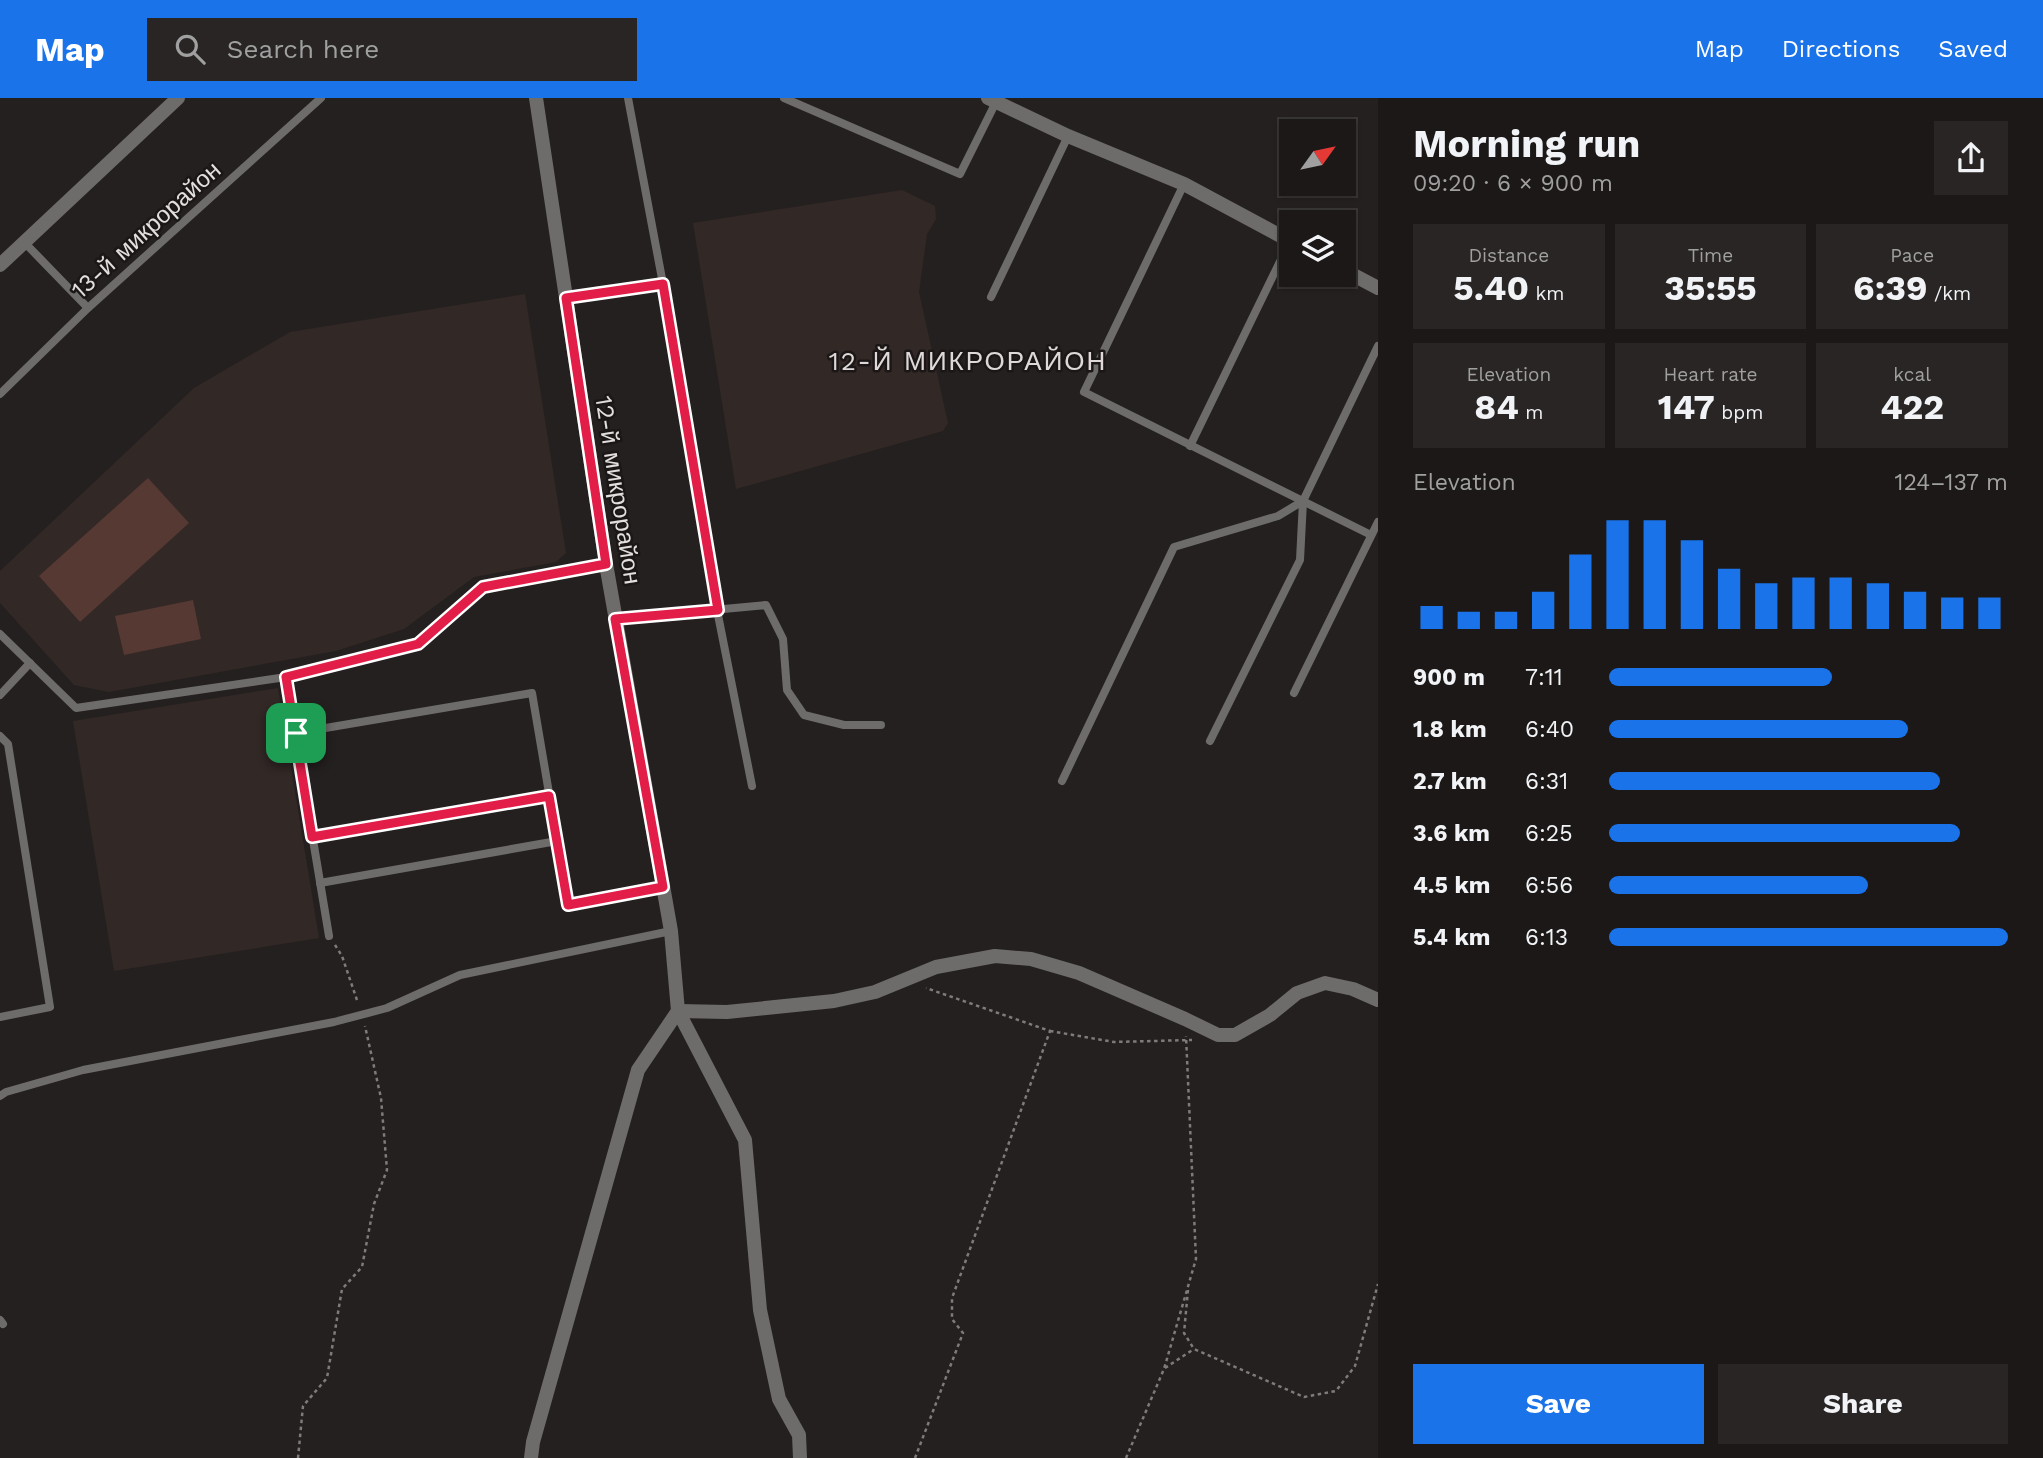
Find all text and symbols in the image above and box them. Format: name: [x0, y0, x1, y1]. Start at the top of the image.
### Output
search box: [147, 18, 637, 81]
text: Map: [35, 30, 105, 69]
icon: search: [171, 30, 209, 68]
text: Search here: [227, 34, 379, 64]
text: Map: [1695, 35, 1744, 63]
text: Directions: [1782, 35, 1900, 63]
text: Saved: [1938, 35, 2008, 63]
north arrow: [1279, 119, 1356, 196]
map controls: [1279, 119, 1356, 287]
button: share: [1934, 121, 2008, 195]
text: Morning run: [1413, 122, 1640, 166]
street label: 13-й микрорайон: [66, 156, 226, 304]
text: 09:20 · 6 × 900 m: [1413, 170, 1613, 197]
button: layers: [1279, 210, 1356, 287]
text: Distance: [1468, 244, 1549, 267]
text: Time: [1688, 244, 1733, 267]
text: Pace: [1890, 244, 1934, 267]
text: 5.40: [1453, 267, 1529, 309]
text: 35:55: [1664, 267, 1757, 309]
text: 6:39: [1853, 267, 1928, 309]
text: km: [1529, 282, 1564, 305]
text: /km: [1928, 282, 1971, 305]
district label: 12-Й МИКРОРАЙОН: [829, 346, 1107, 376]
text: Elevation: [1466, 363, 1551, 386]
text: Heart rate: [1664, 363, 1757, 386]
text: kcal: [1893, 363, 1931, 386]
text: 84: [1474, 386, 1519, 428]
text: 147: [1658, 386, 1715, 428]
text: 422: [1880, 386, 1944, 428]
street label: 12-й микрорайон: [589, 394, 647, 586]
text: m: [1519, 401, 1543, 424]
text: bpm: [1715, 401, 1763, 424]
text: Elevation: [1413, 469, 1516, 496]
text: 124–137 m: [1894, 469, 2008, 496]
text: 900 m: [1413, 664, 1485, 691]
text: 7:11: [1525, 664, 1563, 691]
pin: [266, 703, 326, 763]
icon: arrive: [277, 714, 315, 752]
text: 1.8 km: [1413, 716, 1487, 743]
text: 6:40: [1525, 716, 1574, 743]
text: 2.7 km: [1413, 768, 1487, 795]
text: 6:31: [1525, 768, 1568, 795]
text: 3.6 km: [1413, 820, 1490, 847]
text: 6:25: [1525, 820, 1573, 847]
text: 4.5 km: [1413, 872, 1490, 899]
text: 6:56: [1525, 872, 1573, 899]
text: 5.4 km: [1413, 924, 1490, 951]
text: 6:13: [1525, 924, 1568, 951]
button: Save: [1413, 1364, 1704, 1444]
button: Share: [1718, 1364, 2008, 1444]

